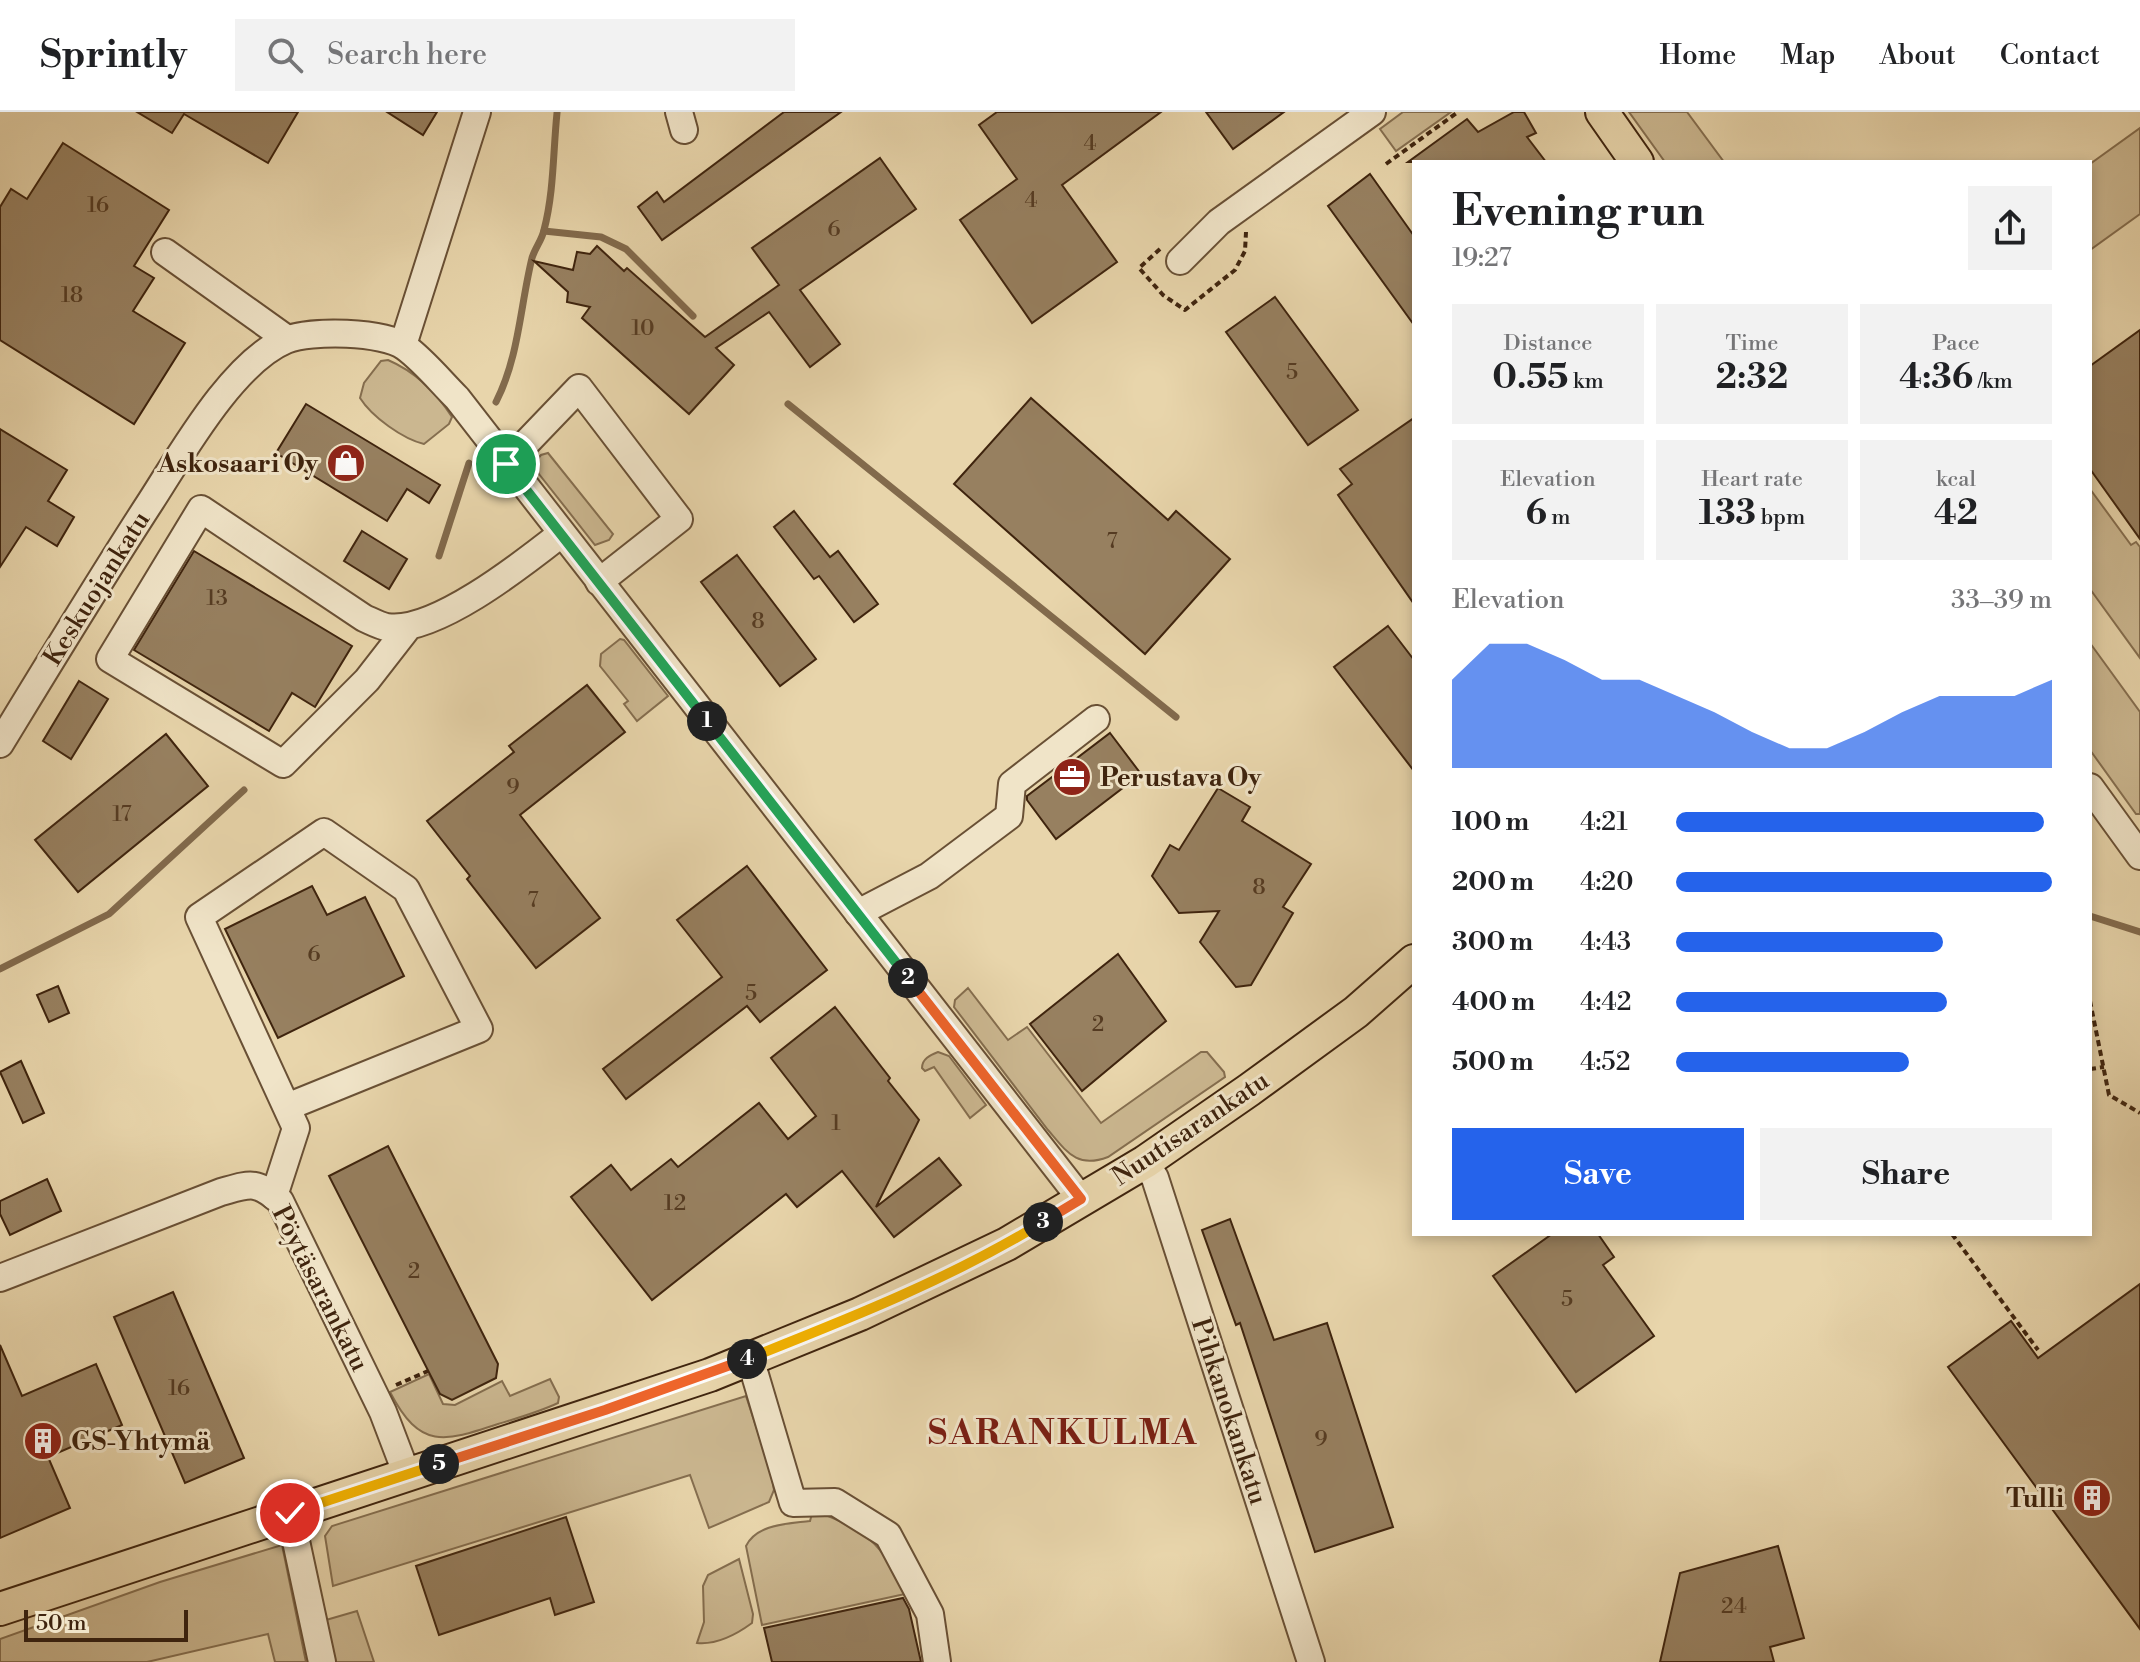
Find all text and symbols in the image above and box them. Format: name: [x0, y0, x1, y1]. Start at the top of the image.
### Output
search box: [235, 19, 795, 91]
text: Sprintly: [40, 32, 187, 79]
icon: search: [263, 33, 307, 77]
text: Search here: [327, 36, 487, 74]
text: Home: [1660, 38, 1736, 73]
text: Map: [1780, 38, 1835, 73]
text: About: [1879, 38, 1956, 73]
text: Contact: [2000, 38, 2100, 73]
house number: 4: [1083, 130, 1097, 157]
text: Evening run: [1452, 184, 1705, 239]
button: share: [1968, 186, 2052, 270]
house number: 4: [1024, 187, 1038, 214]
house number: 16: [87, 192, 109, 219]
house number: 6: [827, 216, 841, 243]
text: 19:27: [1452, 242, 1512, 274]
house number: 18: [61, 282, 83, 309]
house number: 10: [631, 315, 655, 342]
text: Distance: [1504, 330, 1592, 357]
text: Time: [1726, 330, 1778, 357]
text: Pace: [1932, 330, 1980, 357]
text: 0.55: [1492, 357, 1568, 399]
text: 2:32: [1716, 357, 1788, 399]
text: 4:36: [1899, 357, 1973, 399]
house number: 5: [1286, 359, 1298, 386]
text: km: [1568, 368, 1604, 395]
text: /km: [1973, 368, 2013, 395]
pin: [472, 430, 540, 498]
shop icon: Askosaari Oy: [325, 442, 367, 484]
icon: arrive: [484, 442, 528, 486]
place label: Askosaari Oy: [156, 448, 319, 480]
text: Elevation: [1500, 466, 1596, 493]
text: Heart rate: [1701, 466, 1803, 493]
text: kcal: [1936, 466, 1976, 493]
text: 6: [1525, 493, 1547, 535]
text: 133: [1699, 493, 1756, 535]
text: 42: [1934, 493, 1978, 535]
text: m: [1547, 504, 1571, 531]
text: bpm: [1756, 504, 1805, 531]
street label: Keskuojankatu: [37, 505, 157, 672]
house number: 7: [1106, 528, 1118, 555]
text: Elevation: [1452, 584, 1565, 616]
text: 33–39 m: [1951, 584, 2052, 616]
house number: 13: [206, 585, 228, 612]
house number: 8: [751, 608, 765, 635]
pin: 1: [687, 701, 727, 741]
text: 1: [702, 707, 712, 734]
office icon: Perustava Oy: [1051, 756, 1093, 798]
place label: Perustava Oy: [1100, 762, 1262, 794]
house number: 9: [506, 774, 520, 801]
house number: 17: [112, 801, 132, 828]
text: 100 m: [1452, 806, 1529, 838]
text: 4:21: [1580, 806, 1628, 838]
text: 200 m: [1452, 866, 1534, 898]
text: 4:20: [1580, 866, 1633, 898]
house number: 8: [1252, 874, 1266, 901]
house number: 7: [527, 887, 539, 914]
text: 300 m: [1452, 926, 1533, 958]
text: 4:43: [1580, 926, 1631, 958]
house number: 6: [307, 941, 321, 968]
pin: 2: [888, 958, 928, 998]
text: 2: [901, 964, 915, 991]
house number: 5: [745, 980, 757, 1007]
text: 400 m: [1452, 986, 1535, 1018]
text: 4:42: [1580, 986, 1632, 1018]
house number: 2: [1092, 1011, 1104, 1038]
text: 500 m: [1452, 1046, 1534, 1078]
text: 4:52: [1580, 1046, 1631, 1078]
street label: Nuutisarankatu: [1106, 1064, 1275, 1193]
house number: 1: [831, 1110, 841, 1137]
button: Save: [1452, 1128, 1744, 1220]
button: Share: [1760, 1128, 2052, 1220]
house number: 12: [664, 1190, 686, 1217]
street label: Pöytäsarankatu: [265, 1200, 376, 1377]
pin: 3: [1023, 1202, 1063, 1242]
text: 3: [1036, 1208, 1050, 1235]
house number: 2: [408, 1258, 420, 1285]
house number: 5: [1561, 1286, 1573, 1313]
street label: Pihkanokankatu: [1184, 1314, 1274, 1509]
pin: 4: [727, 1339, 767, 1379]
text: 4: [740, 1345, 754, 1372]
house number: 16: [168, 1375, 190, 1402]
district label: SARANKULMA: [928, 1413, 1198, 1455]
building icon: GS-Yhtymä: [22, 1420, 64, 1462]
place label: GS-Yhtymä: [71, 1426, 211, 1458]
house number: 9: [1314, 1426, 1328, 1453]
pin: 5: [419, 1444, 459, 1484]
text: 5: [432, 1450, 446, 1477]
building icon: Tulli: [2071, 1477, 2113, 1519]
pin: [256, 1479, 324, 1547]
place label: Tulli: [2006, 1483, 2064, 1515]
icon: check: [268, 1491, 312, 1535]
house number: 24: [1721, 1593, 1747, 1620]
scale bar: [24, 1606, 188, 1642]
text: 50 m: [36, 1610, 87, 1637]

